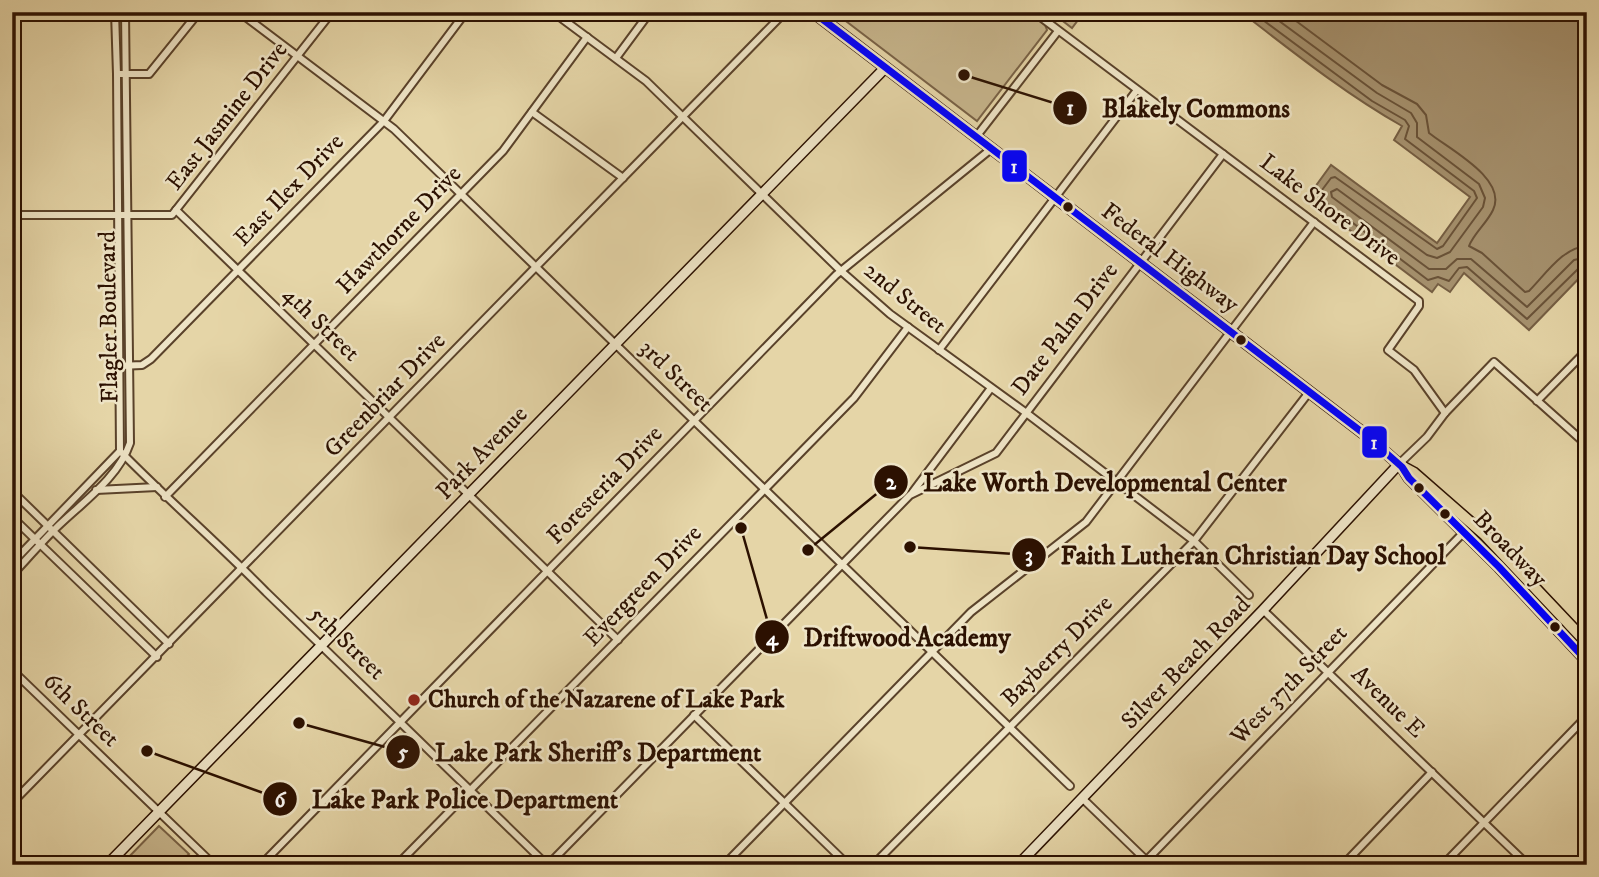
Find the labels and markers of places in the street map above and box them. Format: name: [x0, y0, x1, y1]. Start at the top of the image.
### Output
callout: Blakely Commons: [1053, 84, 1303, 131]
unlabelled marker: [1061, 200, 1075, 214]
unlabelled marker: [1234, 333, 1248, 347]
callout: Lake Worth Developmental Center: [874, 458, 1300, 505]
unlabelled marker: [1412, 481, 1426, 495]
unlabelled marker: [1438, 507, 1452, 521]
callout: Faith Lutheran Christian Day School: [1012, 531, 1460, 578]
callout: Driftwood Academy: [754, 614, 1024, 661]
unlabelled marker: [1548, 620, 1562, 634]
place label: Church of the Nazarene of Lake Park: [428, 685, 785, 715]
marker: Church of the Nazarene of Lake Park: [406, 692, 422, 708]
callout: Lake Park Sheriff's Department: [385, 729, 775, 776]
callout: Lake Park Police Department: [263, 776, 632, 823]

